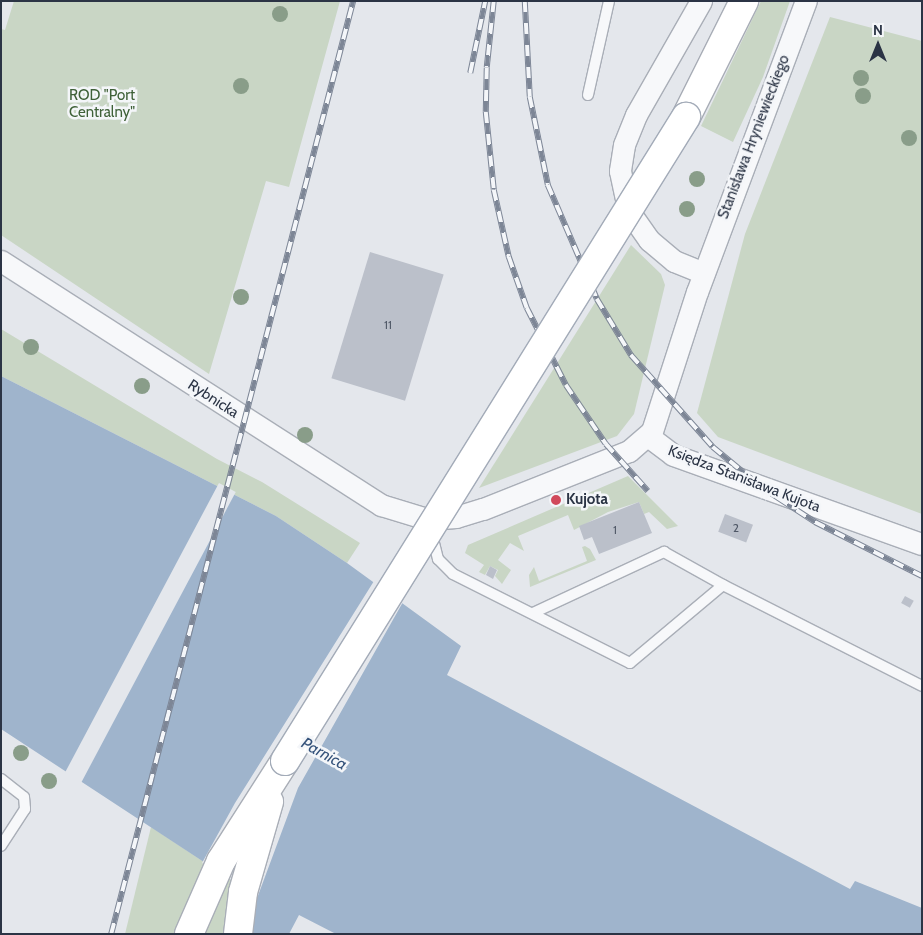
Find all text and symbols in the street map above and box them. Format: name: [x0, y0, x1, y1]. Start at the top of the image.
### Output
north arrow: [853, 20, 903, 70]
text: N: [873, 21, 883, 39]
street label: Stanisława Hryniewieckiego: [714, 52, 794, 222]
park label: ROD "Port Centralny": [69, 86, 135, 121]
house number: 11: [384, 318, 392, 332]
street label: Rybnicka: [184, 376, 242, 422]
street label: Księdza Stanisława Kujota: [665, 442, 823, 516]
place label: Kujota: [566, 491, 608, 509]
marker: Kujota: [550, 494, 562, 506]
house number: 2: [733, 521, 739, 535]
house number: 1: [613, 523, 617, 537]
water label: Parnica: [298, 734, 350, 774]

